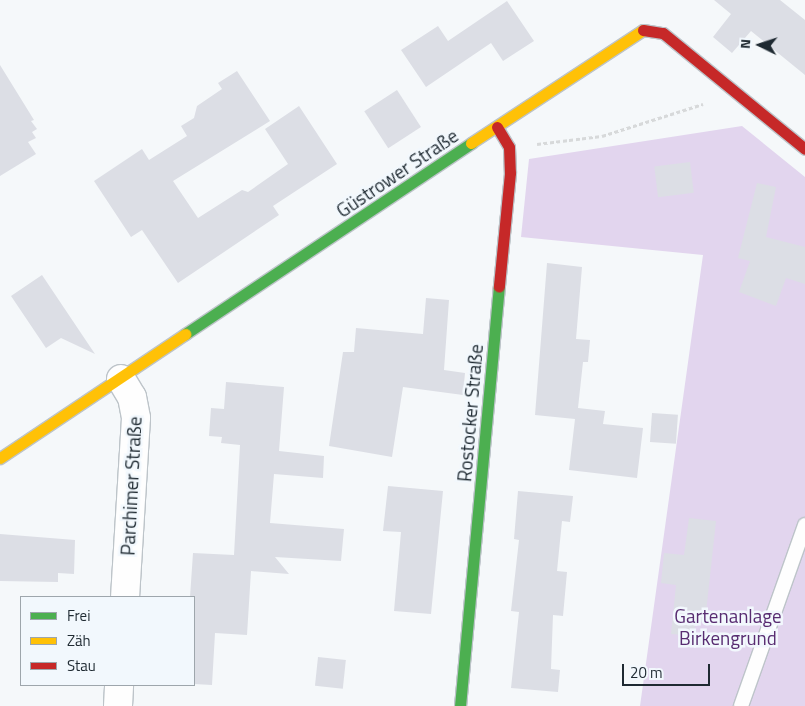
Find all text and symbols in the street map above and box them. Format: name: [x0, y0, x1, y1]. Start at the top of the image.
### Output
north arrow: [735, 20, 785, 70]
text: N: [734, 38, 755, 49]
street label: Güstrower Straße: [332, 124, 462, 222]
street label: Rostocker Straße: [453, 343, 487, 483]
street label: Parchimer Straße: [116, 416, 146, 556]
legend: [20, 596, 195, 686]
text: Frei: [67, 604, 90, 627]
park label: Gartenanlage Birkengrund: [674, 605, 782, 649]
text: Zäh: [67, 629, 91, 652]
text: Stau: [67, 654, 96, 677]
scale bar: [625, 654, 712, 686]
text: 20 m: [630, 661, 663, 684]

